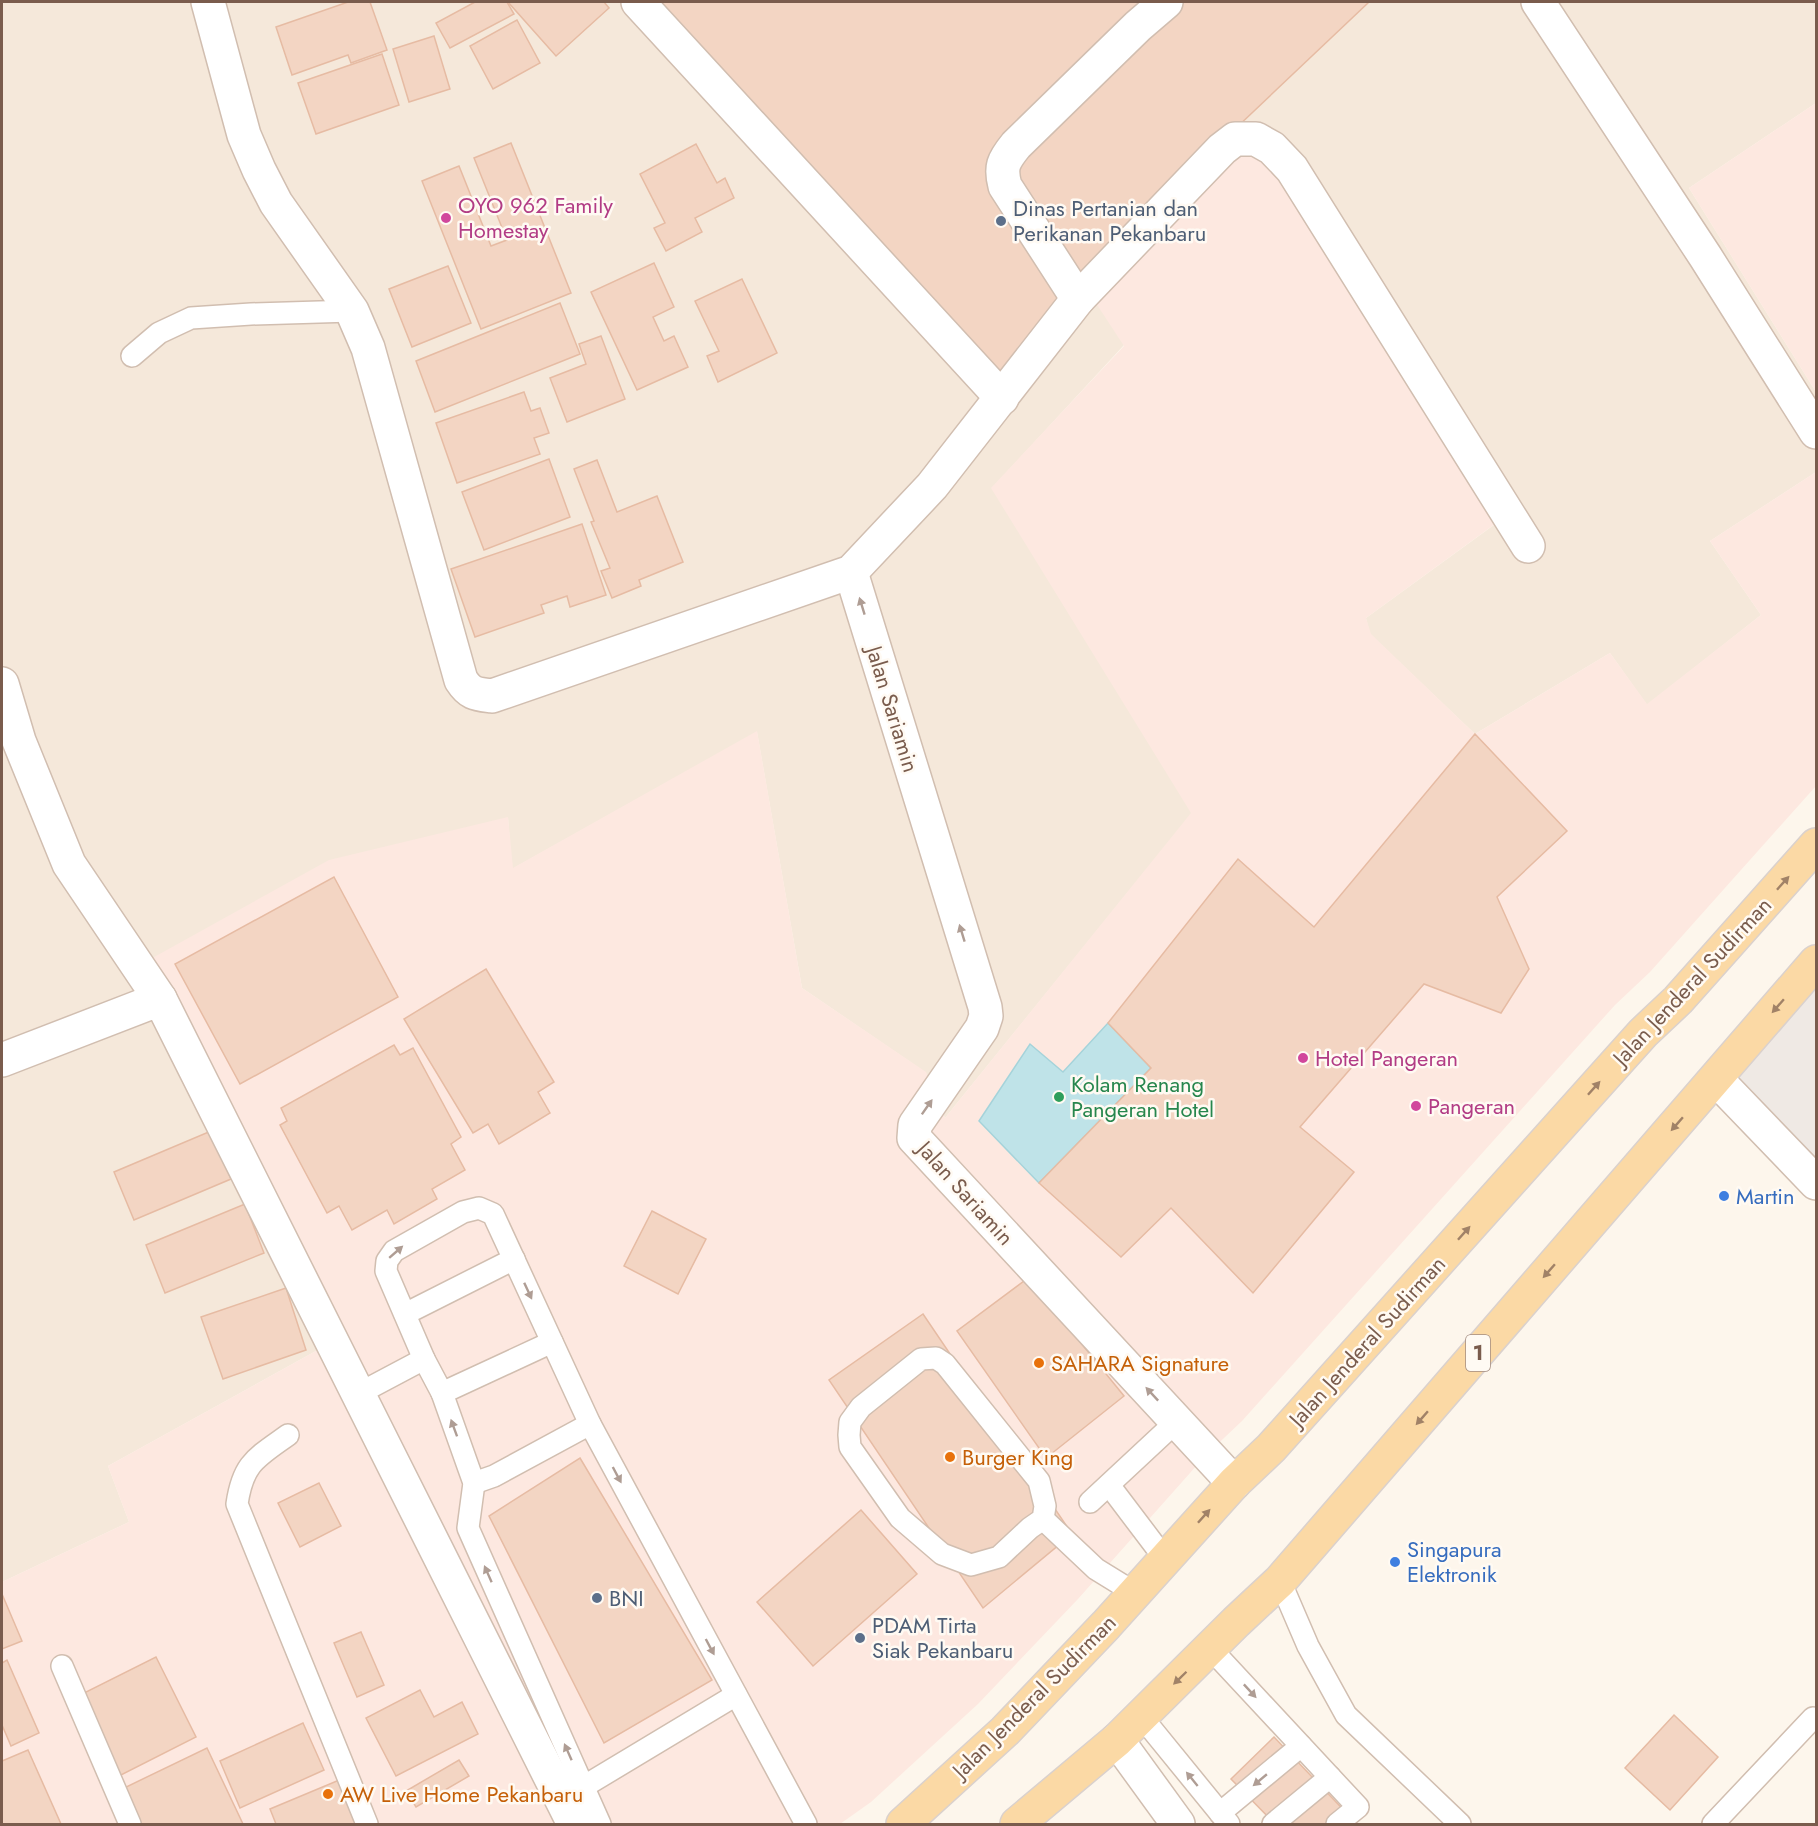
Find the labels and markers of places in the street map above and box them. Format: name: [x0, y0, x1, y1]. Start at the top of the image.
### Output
place label: OYO 962 Family Homestay: [458, 189, 613, 246]
place label: Dinas Pertanian dan Perikanan Pekanbaru: [1013, 192, 1206, 249]
marker: OYO 962 Family Homestay: [439, 211, 453, 225]
marker: Dinas Pertanian dan Perikanan Pekanbaru: [994, 214, 1008, 228]
place label: Hotel Pangeran: [1315, 1042, 1458, 1074]
marker: Hotel Pangeran: [1296, 1051, 1310, 1065]
place label: Kolam Renang Pangeran Hotel: [1071, 1068, 1214, 1125]
marker: Kolam Renang Pangeran Hotel: [1052, 1090, 1066, 1104]
place label: Pangeran: [1428, 1090, 1515, 1122]
marker: Pangeran: [1409, 1099, 1423, 1113]
place label: Martin: [1736, 1180, 1795, 1212]
marker: Martin: [1717, 1189, 1731, 1203]
place label: SAHARA Signature: [1051, 1347, 1229, 1379]
marker: SAHARA Signature: [1032, 1356, 1046, 1370]
place label: Burger King: [962, 1441, 1073, 1473]
marker: Burger King: [943, 1450, 957, 1464]
place label: Singapura Elektronik: [1407, 1533, 1502, 1590]
marker: Singapura Elektronik: [1388, 1555, 1402, 1569]
place label: BNI: [609, 1582, 644, 1614]
marker: BNI: [590, 1591, 604, 1605]
place label: PDAM Tirta Siak Pekanbaru: [872, 1609, 1013, 1666]
marker: PDAM Tirta Siak Pekanbaru: [853, 1631, 867, 1645]
place label: AW Live Home Pekanbaru: [340, 1778, 583, 1810]
marker: AW Live Home Pekanbaru: [321, 1787, 335, 1801]

